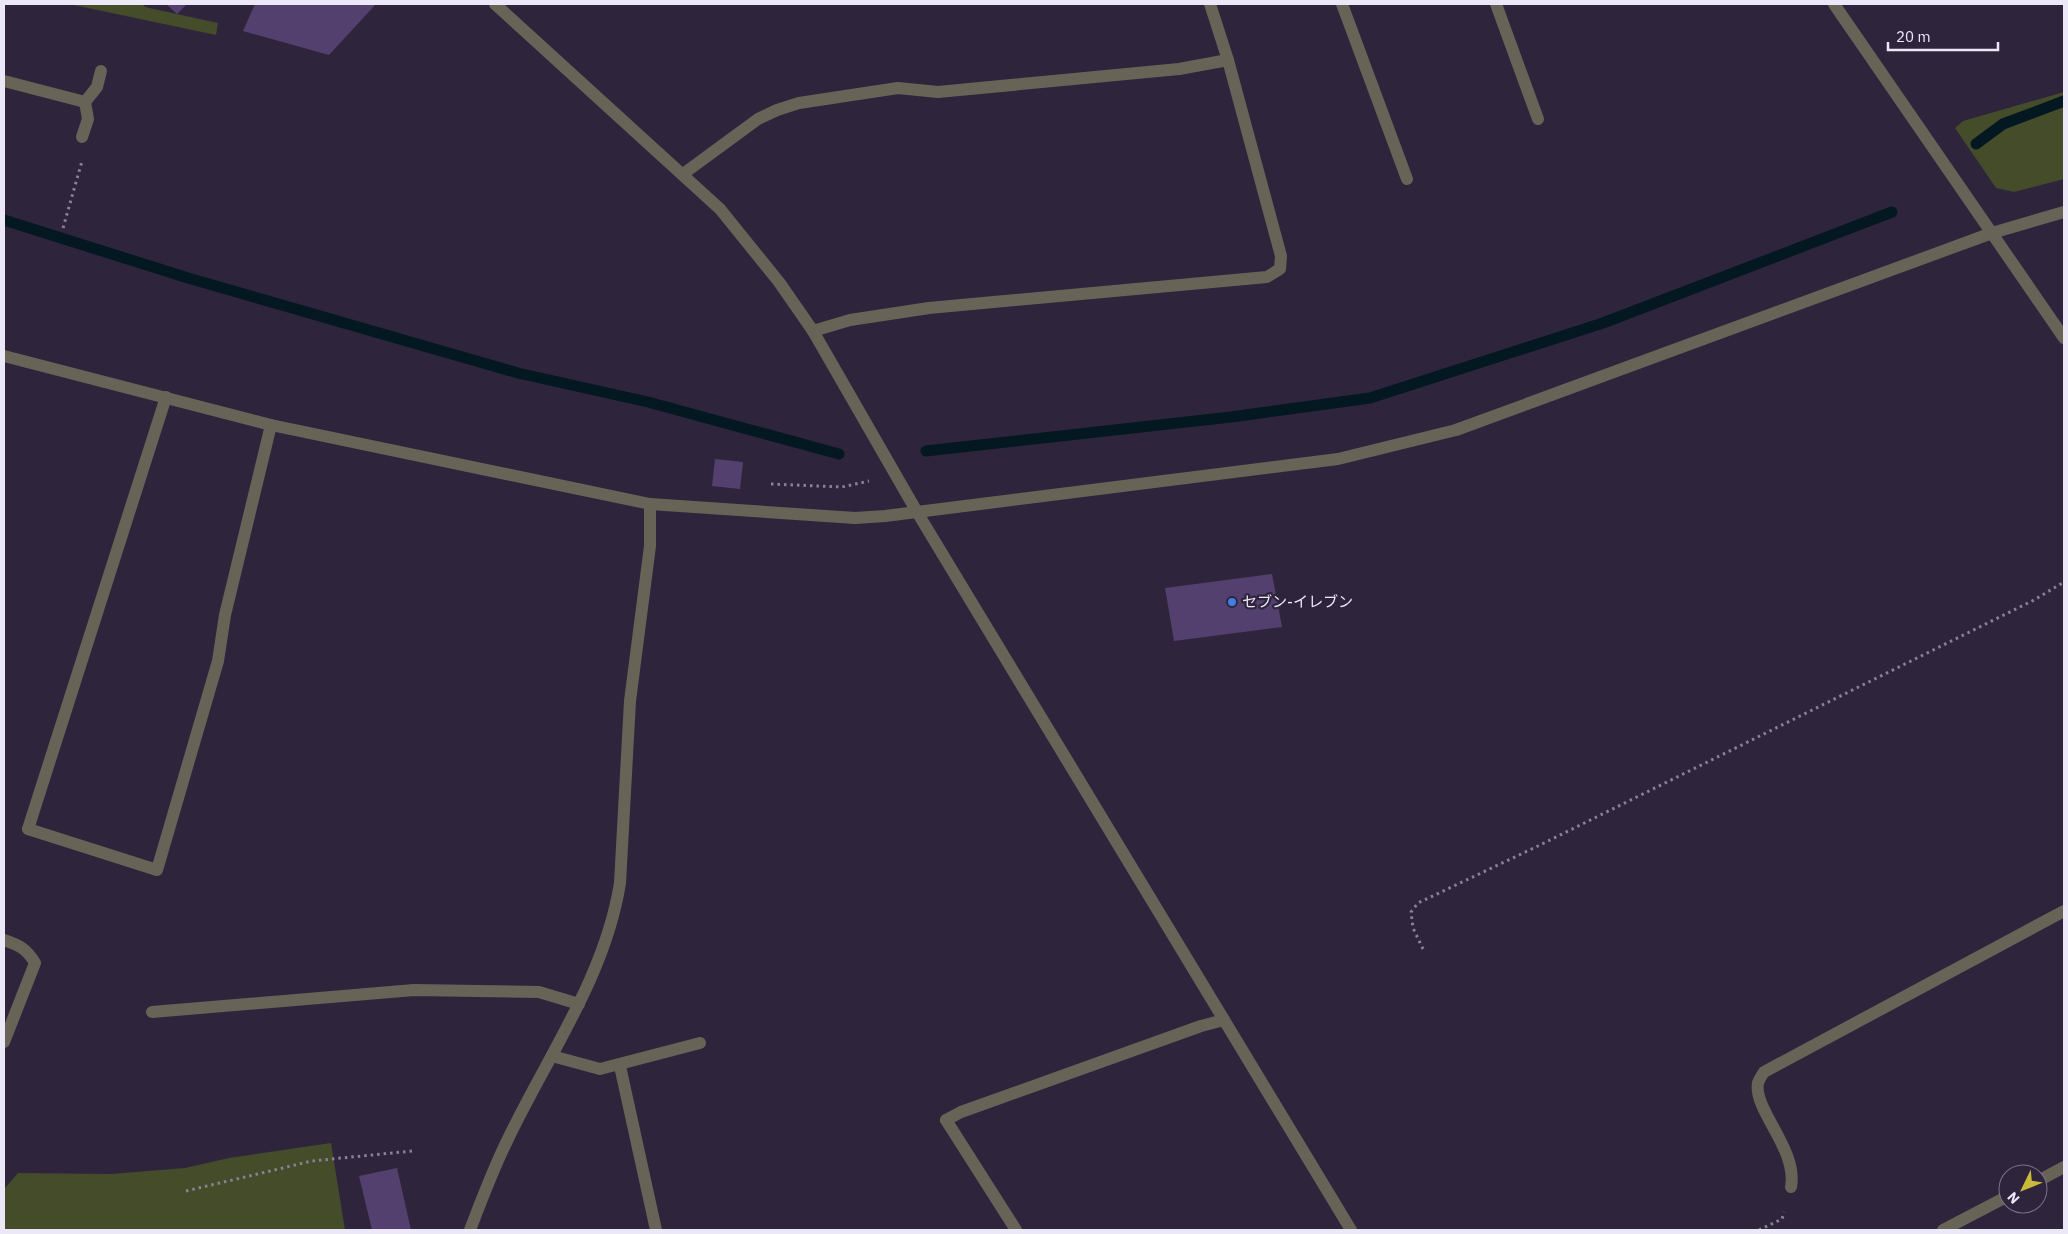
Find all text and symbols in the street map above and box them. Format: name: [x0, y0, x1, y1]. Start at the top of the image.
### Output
scale bar: [1888, 20, 1998, 52]
text: 20 m: [1896, 27, 1931, 46]
place label: セブン-イレブン: [1242, 592, 1353, 611]
marker: セブン-イレブン: [1226, 596, 1238, 608]
north arrow: [1998, 1164, 2048, 1214]
text: N: [2003, 1188, 2024, 1208]

